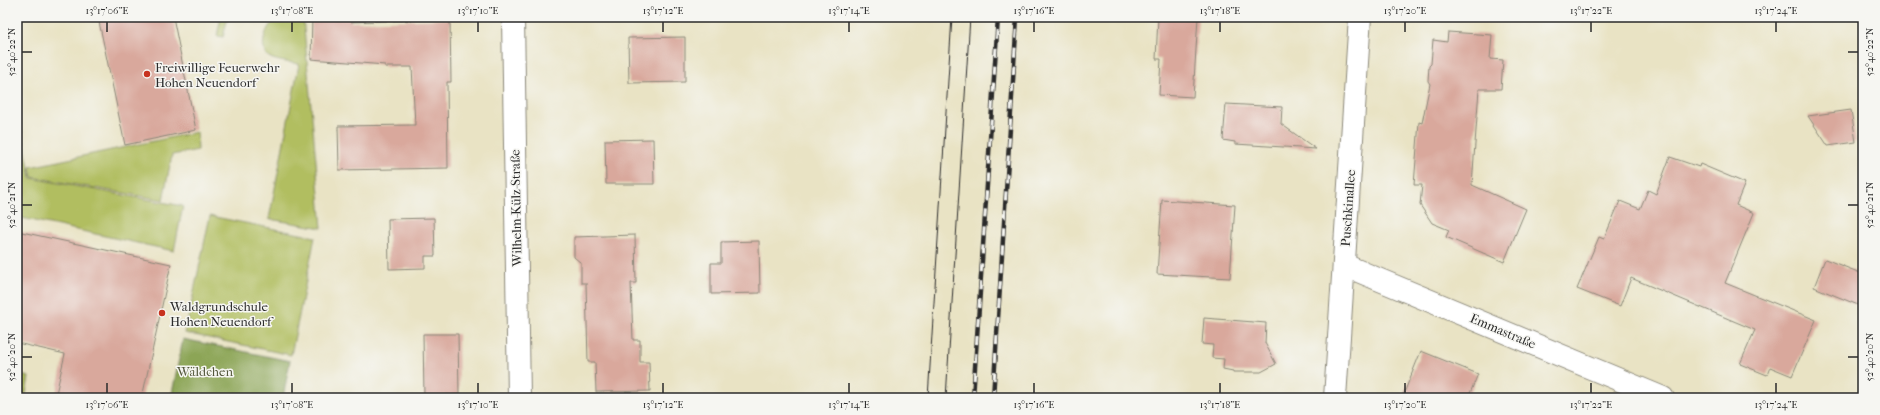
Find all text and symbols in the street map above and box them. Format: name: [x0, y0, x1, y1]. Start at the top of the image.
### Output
text: 13°17'06"E: [86, 5, 128, 17]
text: 13°17'08"E: [271, 5, 313, 17]
text: 13°17'10"E: [458, 5, 498, 17]
text: 13°17'12"E: [643, 5, 683, 17]
text: 13°17'14"E: [828, 5, 870, 17]
text: 13°17'16"E: [1014, 5, 1054, 17]
text: 13°17'18"E: [1200, 5, 1240, 17]
text: 13°17'20"E: [1384, 5, 1426, 17]
text: 13°17'22"E: [1570, 5, 1612, 17]
text: 13°17'24"E: [1755, 5, 1797, 17]
text: 52°40'22"N: [6, 27, 18, 76]
text: 52°40'22"N: [1864, 27, 1876, 76]
place label: Freiwillige Feuerwehr Hohen Neuendorf: [155, 60, 280, 90]
marker: Freiwillige Feuerwehr Hohen Neuendorf: [142, 69, 152, 79]
street label: Wilhelm-Külz-Straße: [507, 149, 525, 268]
street label: Puschkinallee: [1338, 168, 1358, 247]
text: 52°40'21"N: [6, 181, 18, 228]
text: 52°40'21"N: [1864, 181, 1876, 228]
place label: Waldgrundschule Hohen Neuendorf: [169, 299, 274, 329]
marker: Waldgrundschule Hohen Neuendorf: [157, 308, 167, 318]
street label: Emmastraße: [1468, 310, 1539, 352]
text: 52°40'20"N: [6, 332, 18, 381]
text: 52°40'20"N: [1864, 332, 1876, 381]
park label: Wäldchen: [176, 364, 233, 379]
text: 13°17'06"E: [86, 399, 128, 411]
text: 13°17'08"E: [271, 399, 313, 411]
text: 13°17'10"E: [458, 399, 498, 411]
text: 13°17'12"E: [643, 399, 683, 411]
text: 13°17'14"E: [828, 399, 870, 411]
text: 13°17'16"E: [1014, 399, 1054, 411]
text: 13°17'18"E: [1200, 399, 1240, 411]
text: 13°17'20"E: [1384, 399, 1426, 411]
text: 13°17'22"E: [1570, 399, 1612, 411]
text: 13°17'24"E: [1755, 399, 1797, 411]

